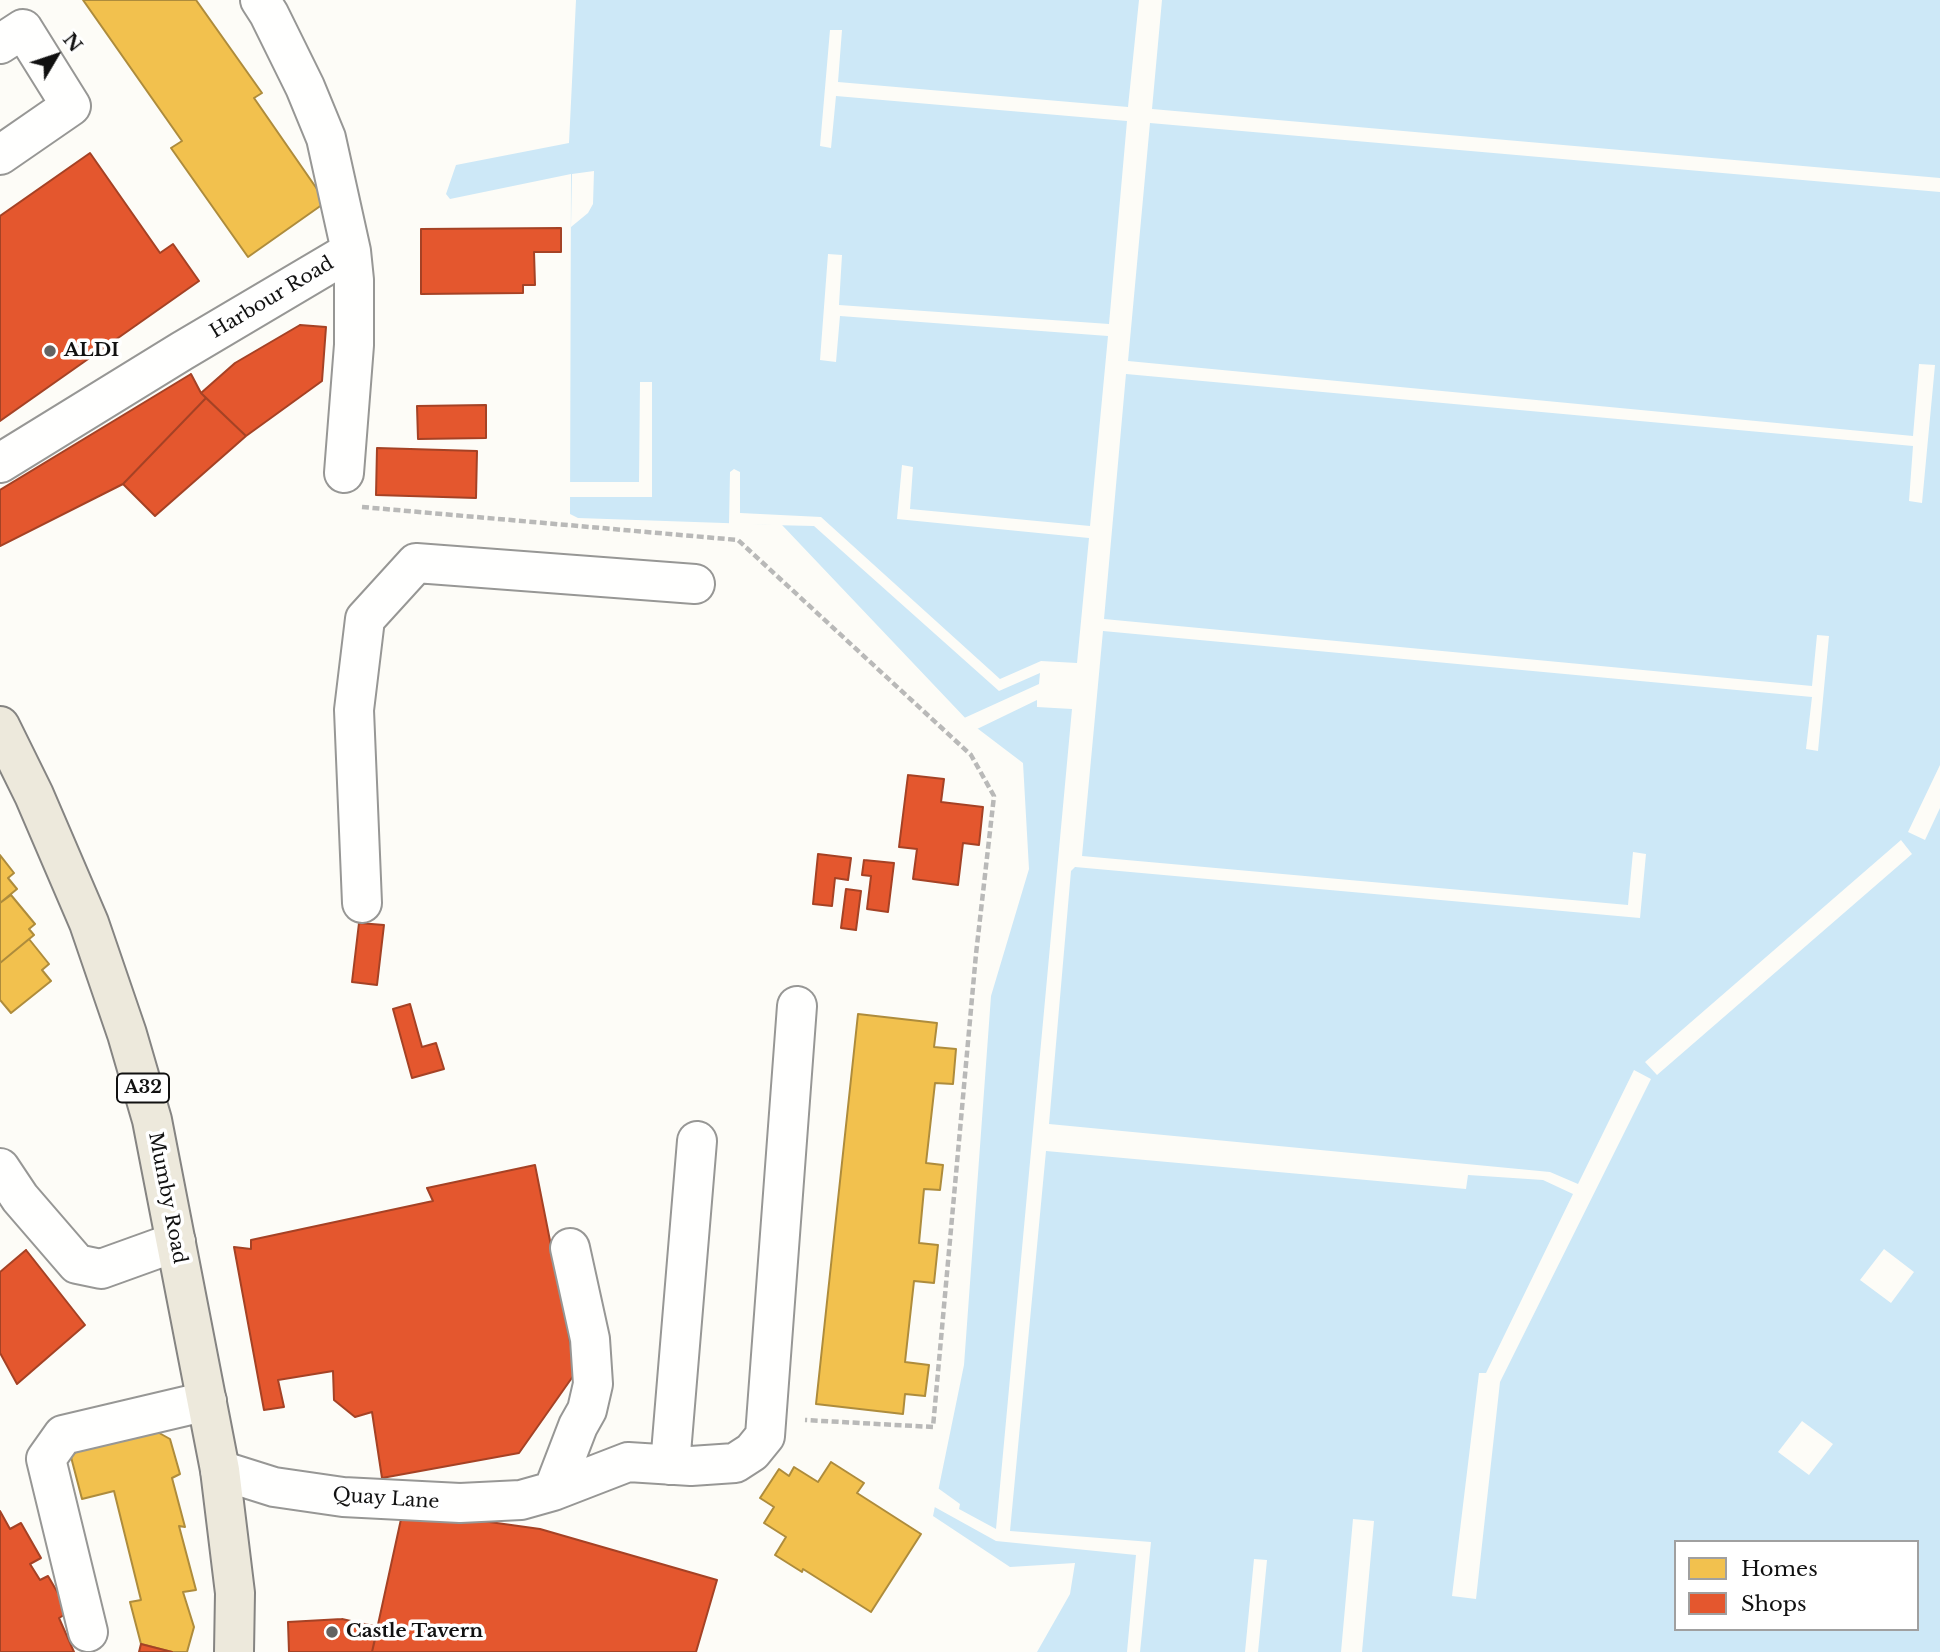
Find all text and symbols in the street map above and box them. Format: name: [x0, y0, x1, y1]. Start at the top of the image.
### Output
north arrow: [21, 21, 91, 91]
text: N: [58, 28, 87, 57]
street label: Harbour Road: [206, 252, 338, 344]
place label: ALDI: [64, 340, 119, 362]
marker: ALDI: [42, 343, 58, 359]
road number: A32: [117, 1073, 169, 1102]
street label: Mumby Road: [143, 1130, 191, 1266]
street label: Quay Lane: [332, 1484, 440, 1514]
legend: [1674, 1540, 1919, 1631]
text: Homes: [1741, 1556, 1818, 1582]
text: Shops: [1741, 1591, 1807, 1617]
place label: Castle Tavern: [346, 1621, 483, 1643]
marker: Castle Tavern: [324, 1624, 340, 1640]

